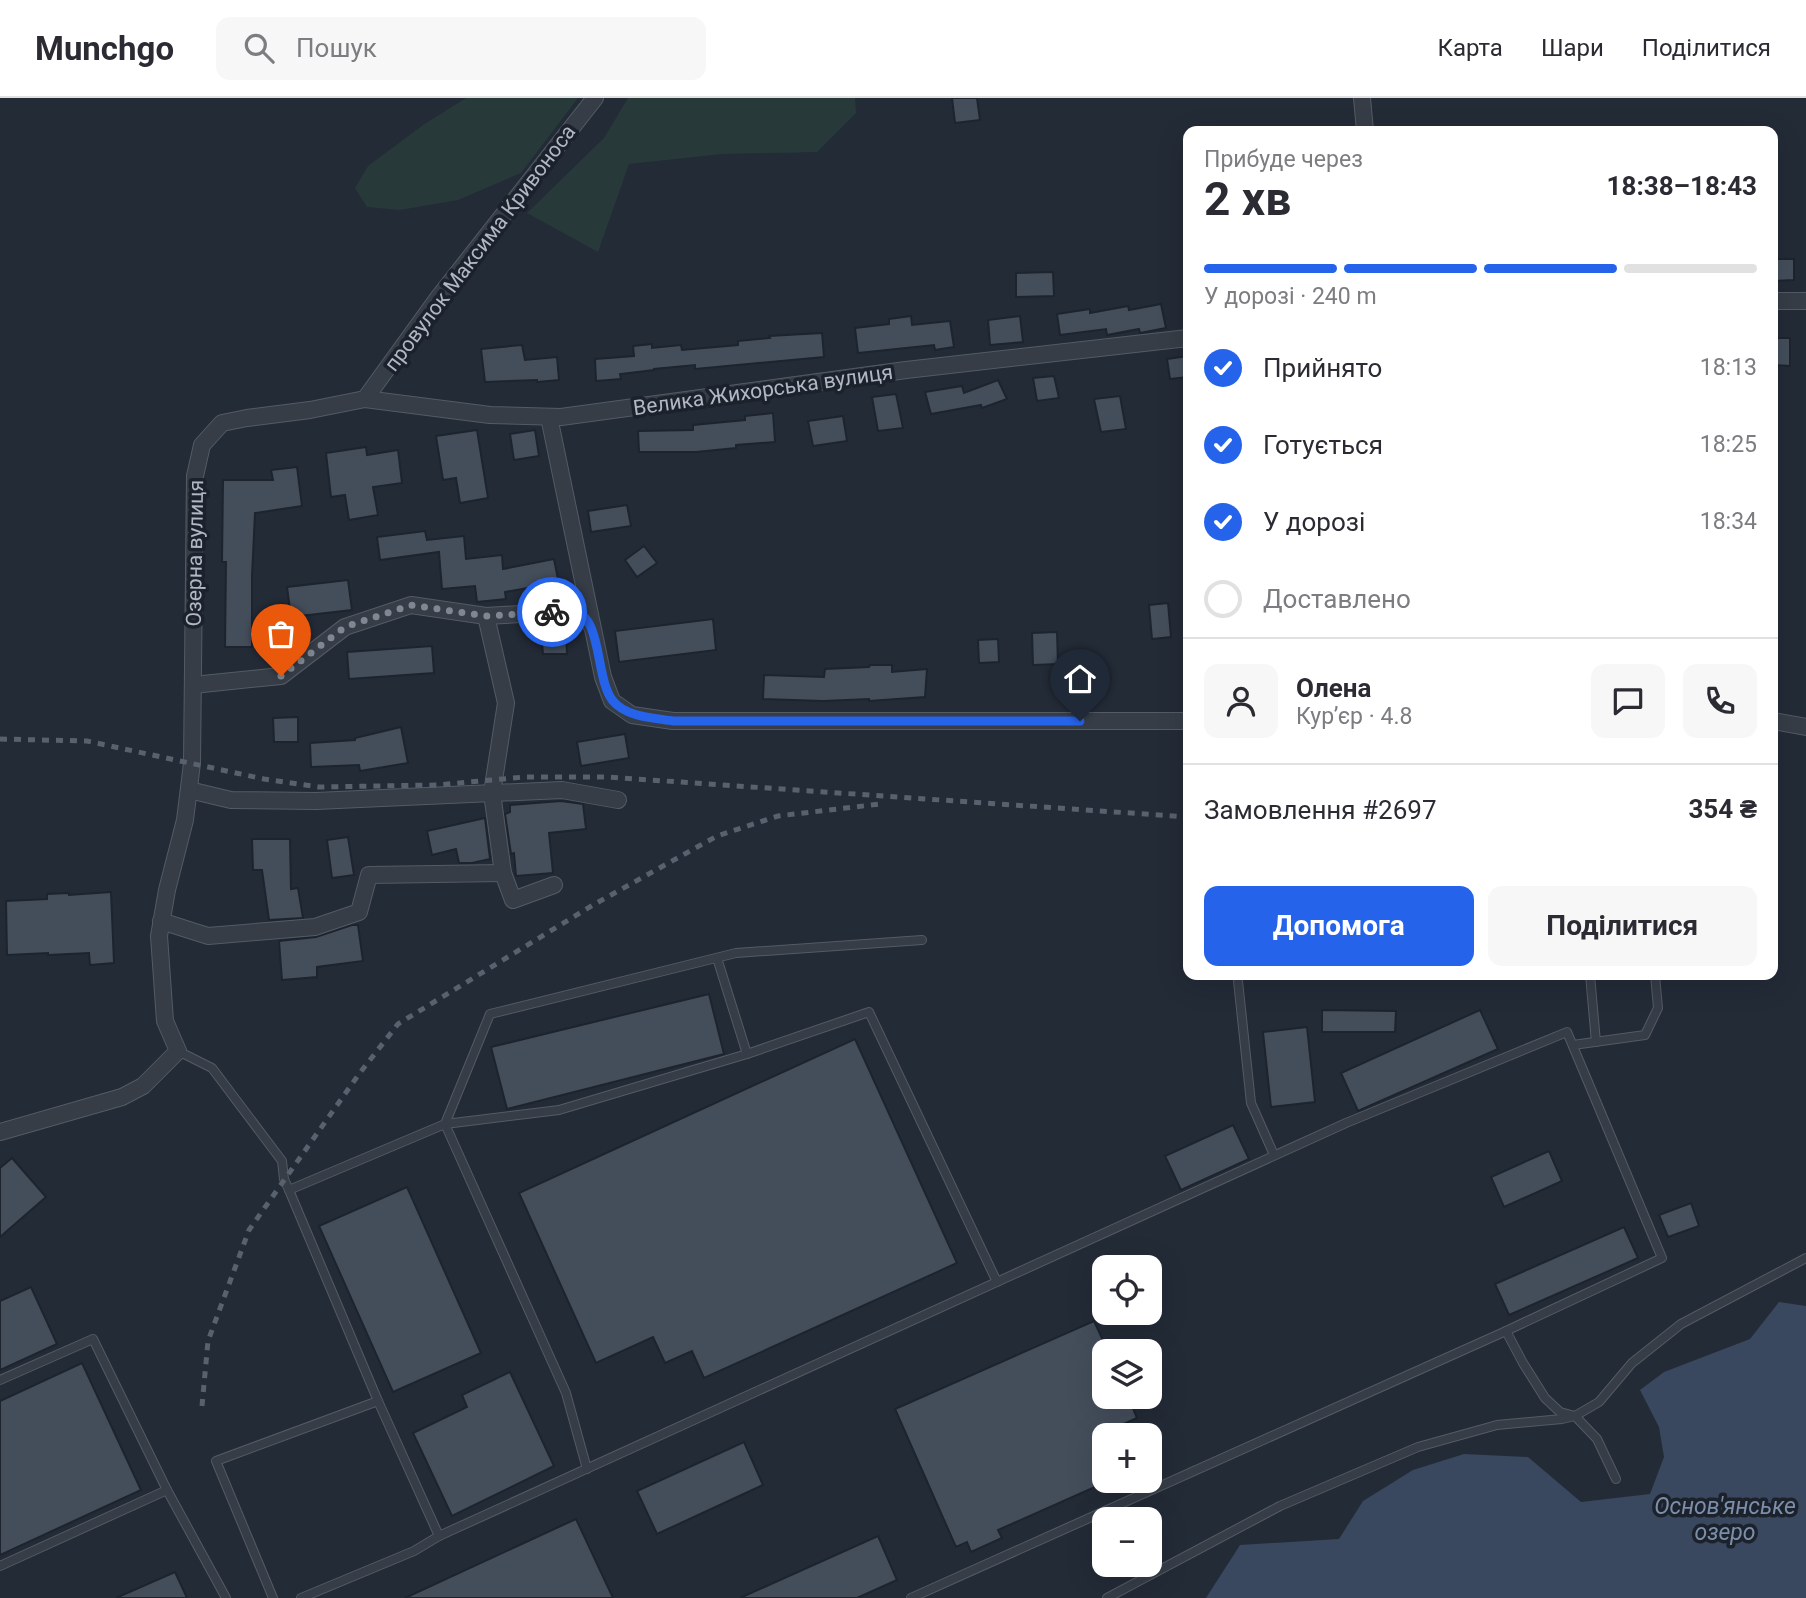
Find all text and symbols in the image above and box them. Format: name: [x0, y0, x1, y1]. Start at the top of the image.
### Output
search box: [216, 17, 706, 80]
text: Munchgo: [35, 29, 174, 68]
icon: search: [240, 29, 278, 67]
text: Пошук: [296, 33, 377, 63]
text: Карта: [1437, 34, 1503, 62]
text: Шари: [1541, 34, 1604, 62]
text: Поділитися: [1642, 34, 1771, 62]
street label: провулок Максима Кривоноса: [380, 120, 580, 376]
text: Прибуде через: [1204, 146, 1363, 173]
text: 18:38–18:43: [1607, 171, 1757, 201]
text: 2 хв: [1204, 172, 1291, 226]
text: У дорозі · 240 m: [1204, 283, 1377, 310]
icon: check: [1204, 349, 1242, 387]
text: Прийнято: [1263, 353, 1382, 383]
text: 18:13: [1700, 354, 1757, 381]
street label: Велика Жихорська вулиця: [632, 360, 894, 420]
icon: check: [1204, 426, 1242, 464]
text: Готується: [1263, 430, 1383, 460]
text: 18:25: [1700, 431, 1757, 458]
street label: Озерна вулиця: [182, 480, 208, 626]
icon: check: [1204, 503, 1242, 541]
text: У дорозі: [1263, 507, 1365, 537]
text: 18:34: [1700, 508, 1757, 535]
courier: [517, 577, 587, 647]
text: Доставлено: [1263, 584, 1411, 614]
icon: bike: [533, 593, 571, 631]
pin: [251, 604, 311, 676]
icon: bag: [262, 615, 300, 653]
pin: [1050, 649, 1110, 721]
icon: home: [1061, 660, 1099, 698]
button: person: [1204, 664, 1278, 738]
button: chat: [1591, 664, 1665, 738]
button: phone: [1683, 664, 1757, 738]
text: Олена: [1296, 673, 1371, 703]
text: Кур’єр · 4.8: [1296, 703, 1412, 730]
text: 354 ₴: [1688, 794, 1757, 824]
text: Замовлення #2697: [1204, 795, 1437, 825]
button: Допомога: [1204, 886, 1474, 966]
button: Поділитися: [1488, 886, 1757, 966]
map controls: [1092, 1255, 1162, 1577]
button: locate: [1092, 1255, 1162, 1325]
button: layers: [1092, 1339, 1162, 1409]
button: +: [1092, 1423, 1162, 1493]
water label: Основ'янське озеро: [1654, 1493, 1796, 1546]
button: −: [1092, 1507, 1162, 1577]

